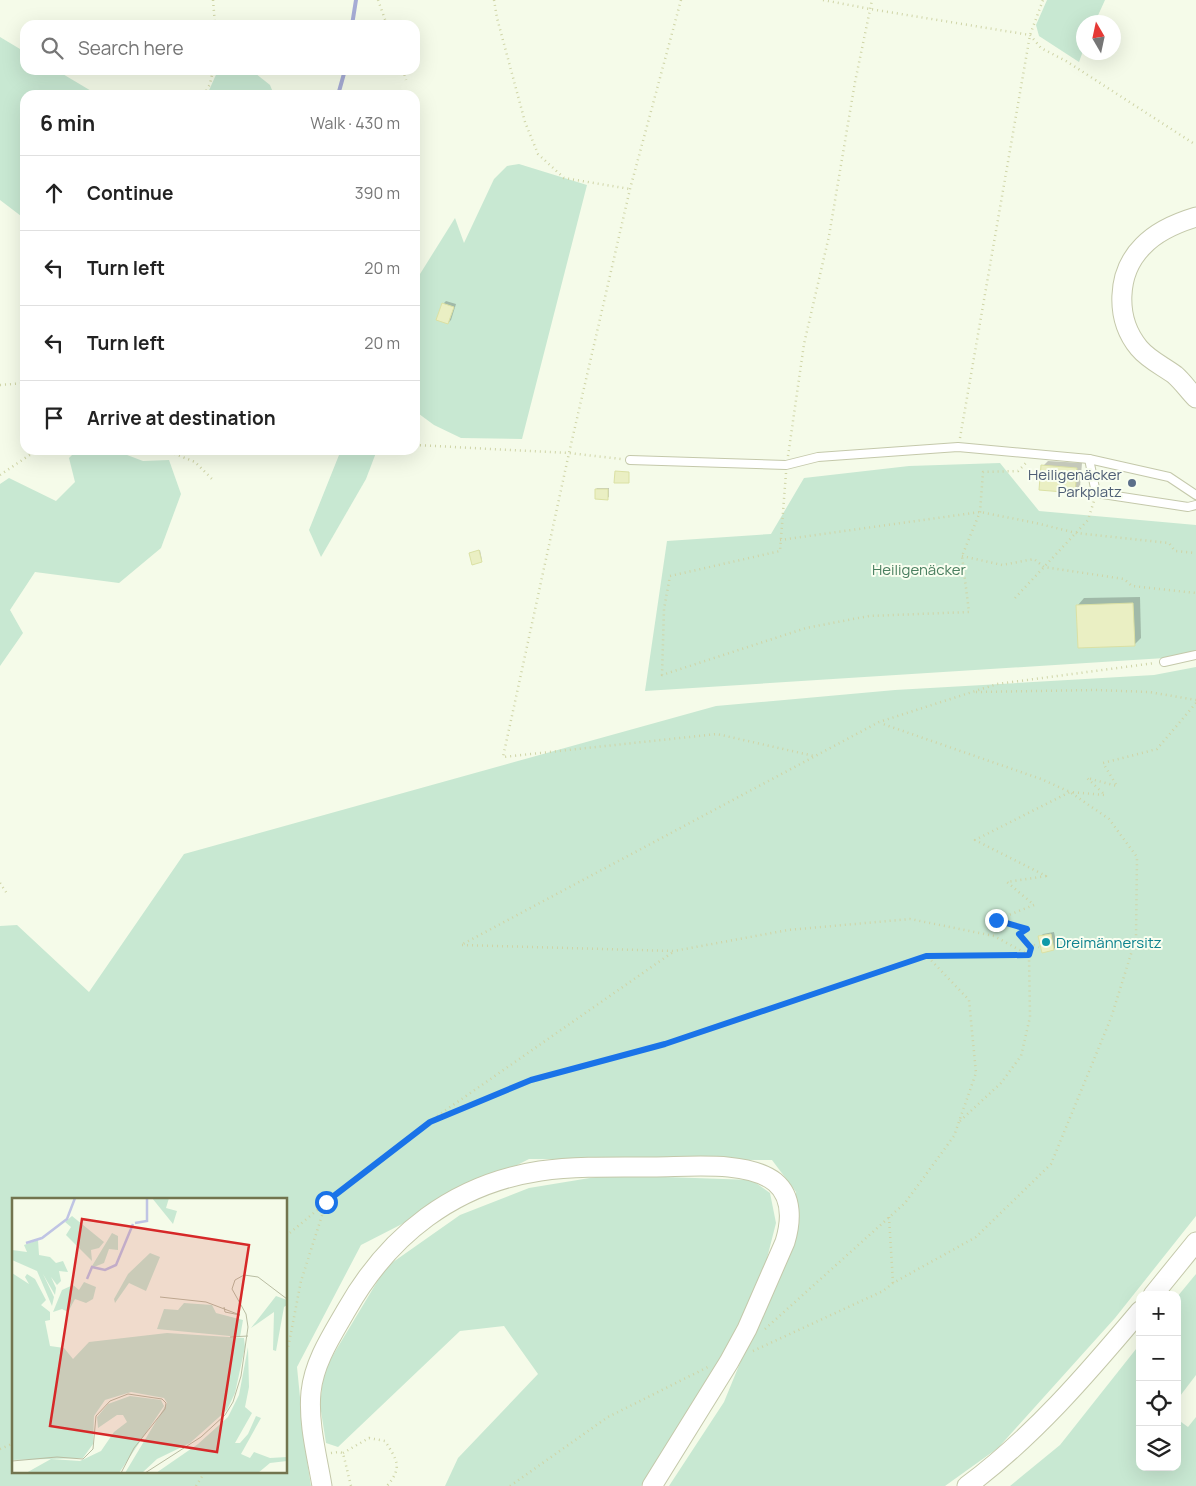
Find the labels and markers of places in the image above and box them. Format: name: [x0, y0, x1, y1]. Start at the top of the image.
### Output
place label: Heiligenäcker Parkplatz: [1028, 464, 1123, 502]
marker: Heiligenäcker Parkplatz: [1126, 477, 1138, 489]
place label: Dreimännersitz: [1056, 932, 1162, 953]
marker: Dreimännersitz: [1040, 936, 1052, 948]

